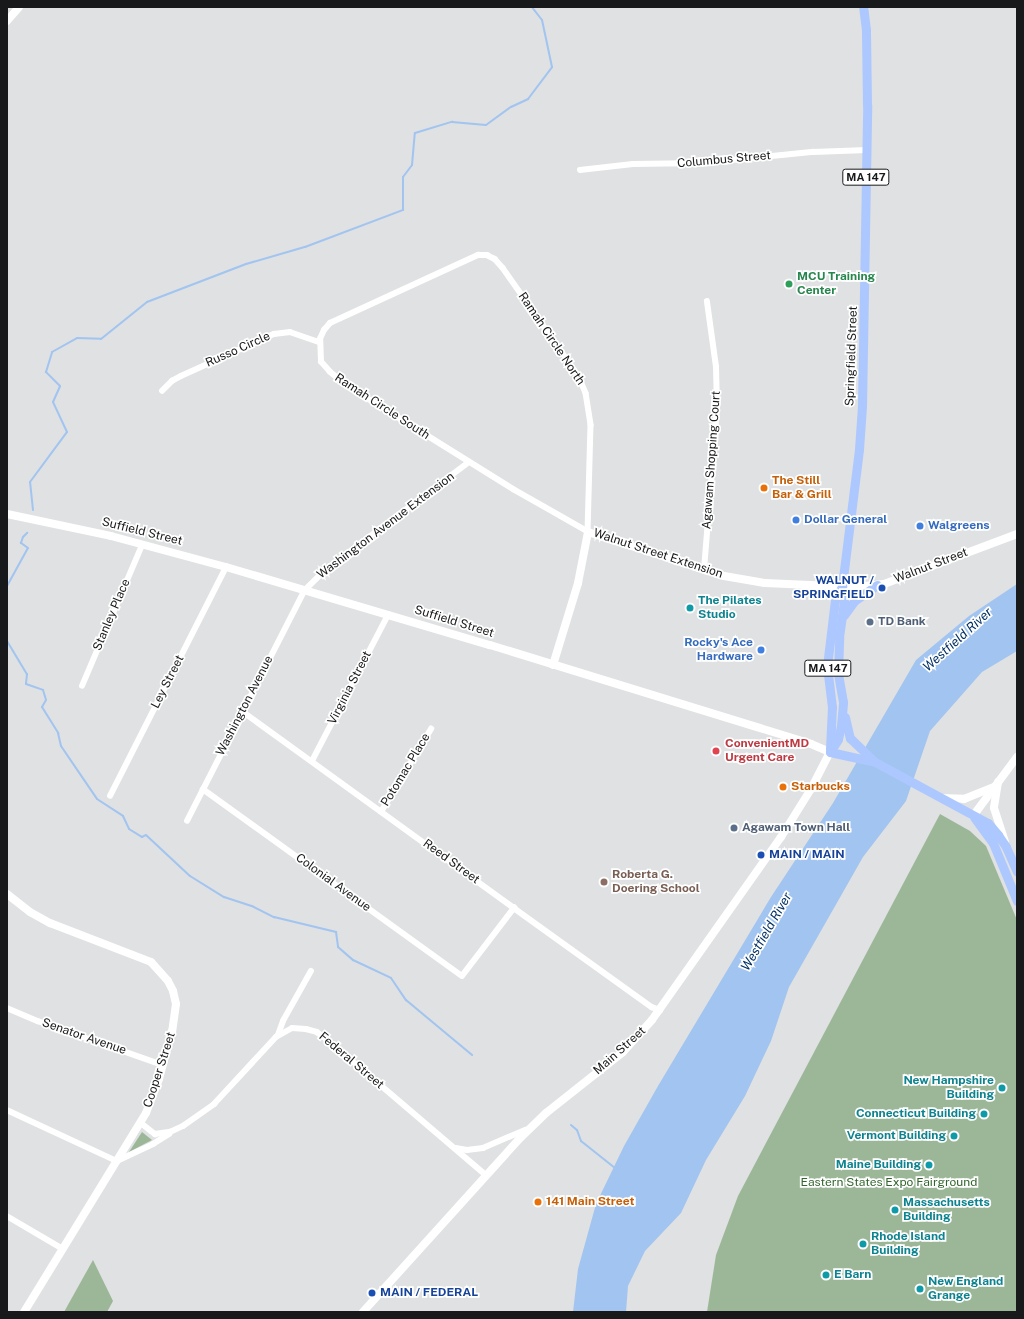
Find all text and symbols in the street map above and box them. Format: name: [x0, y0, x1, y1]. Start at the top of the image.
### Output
street label: Columbus Street: [677, 149, 771, 171]
road number: MA 147: [842, 168, 890, 186]
place label: MCU Training Center: [797, 270, 875, 298]
marker: MCU Training Center: [784, 279, 794, 289]
street label: Ramah Circle North: [515, 290, 587, 388]
street label: Springfield Street: [843, 306, 861, 406]
street label: Russo Circle: [203, 329, 273, 371]
street label: Ramah Circle South: [332, 371, 432, 443]
street label: Agawam Shopping Court: [700, 390, 724, 530]
street label: Washington Avenue Extension: [315, 470, 457, 582]
place label: The Still Bar & Grill: [772, 474, 832, 502]
marker: The Still Bar & Grill: [759, 483, 769, 493]
place label: Dollar General: [804, 513, 887, 527]
street label: Suffield Street: [100, 515, 184, 549]
marker: Dollar General: [791, 515, 801, 525]
place label: Walgreens: [928, 519, 990, 533]
marker: Walgreens: [915, 521, 925, 531]
street label: Walnut Street Extension: [591, 526, 725, 582]
street label: Walnut Street: [892, 545, 970, 587]
place label: WALNUT / SPRINGFIELD: [793, 574, 874, 602]
street label: Stanley Place: [90, 577, 134, 653]
marker: WALNUT / SPRINGFIELD: [877, 583, 887, 593]
place label: The Pilates Studio: [698, 594, 762, 622]
street label: Suffield Street: [413, 603, 495, 641]
marker: The Pilates Studio: [685, 603, 695, 613]
water label: Westfield River: [920, 605, 996, 675]
place label: TD Bank: [878, 615, 926, 629]
marker: TD Bank: [865, 617, 875, 627]
place label: Rocky's Ace Hardware: [684, 636, 753, 664]
marker: Rocky's Ace Hardware: [756, 645, 766, 655]
street label: Virginia Street: [325, 649, 375, 727]
street label: Ley Street: [148, 653, 188, 711]
street label: Washington Avenue: [214, 654, 276, 758]
road number: MA 147: [804, 659, 852, 677]
street label: Potomac Place: [378, 731, 434, 809]
place label: ConvenientMD Urgent Care: [725, 737, 809, 765]
marker: ConvenientMD Urgent Care: [710, 745, 722, 757]
place label: Starbucks: [791, 780, 850, 794]
marker: Starbucks: [778, 782, 788, 792]
place label: Agawam Town Hall: [742, 821, 850, 835]
marker: Agawam Town Hall: [729, 823, 739, 833]
street label: Reed Street: [420, 837, 482, 887]
place label: MAIN / MAIN: [769, 848, 845, 862]
marker: MAIN / MAIN: [756, 850, 766, 860]
street label: Colonial Avenue: [293, 851, 373, 915]
place label: Roberta G. Doering School: [612, 868, 700, 896]
marker: Roberta G. Doering School: [599, 877, 609, 887]
water label: Westfield River: [738, 890, 796, 974]
street label: Senator Avenue: [40, 1016, 128, 1058]
street label: Main Street: [591, 1024, 649, 1078]
street label: Cooper Street: [141, 1030, 179, 1110]
street label: Federal Street: [316, 1030, 386, 1092]
place label: New Hampshire Building: [903, 1074, 994, 1102]
marker: New Hampshire Building: [997, 1083, 1007, 1093]
place label: Connecticut Building: [856, 1107, 976, 1121]
marker: Connecticut Building: [979, 1109, 989, 1119]
place label: Vermont Building: [847, 1129, 946, 1143]
marker: Vermont Building: [949, 1131, 959, 1141]
place label: Maine Building: [836, 1158, 921, 1172]
marker: Maine Building: [924, 1160, 934, 1170]
park label: Eastern States Expo Fairground: [801, 1176, 977, 1190]
place label: 141 Main Street: [546, 1195, 634, 1209]
place label: Massachusetts Building: [903, 1196, 990, 1224]
marker: 141 Main Street: [533, 1197, 543, 1207]
marker: Massachusetts Building: [890, 1205, 900, 1215]
place label: Rhode Island Building: [871, 1230, 945, 1258]
marker: Rhode Island Building: [858, 1239, 868, 1249]
place label: E Barn: [834, 1268, 871, 1282]
marker: E Barn: [821, 1270, 831, 1280]
place label: New England Grange: [928, 1275, 1003, 1303]
marker: New England Grange: [915, 1284, 925, 1294]
place label: MAIN / FEDERAL: [380, 1286, 478, 1300]
marker: MAIN / FEDERAL: [367, 1288, 377, 1298]

